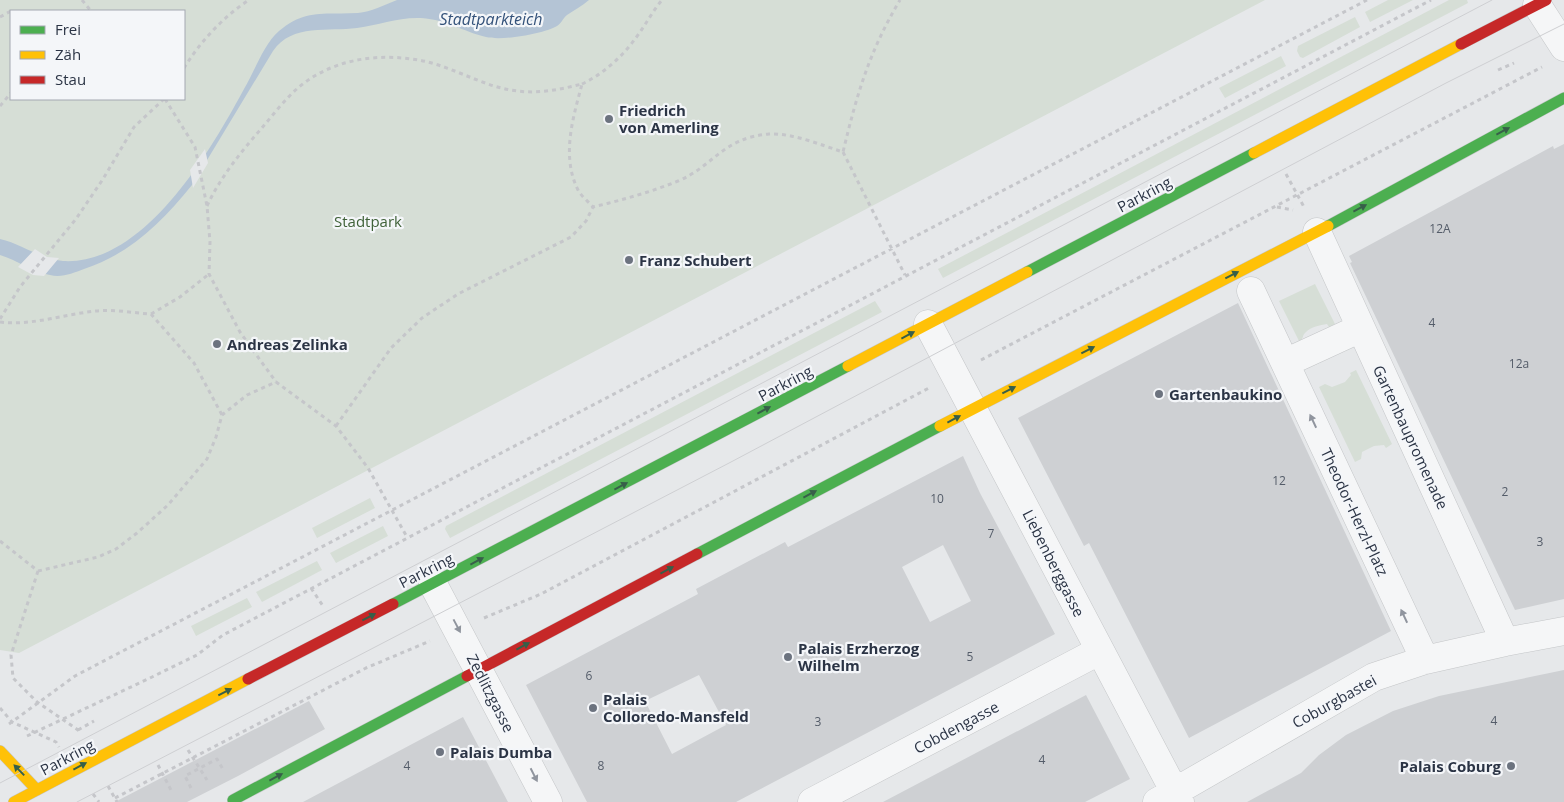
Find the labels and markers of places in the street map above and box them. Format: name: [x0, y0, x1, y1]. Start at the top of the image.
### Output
place label: Friedrich von Amerling: [619, 100, 719, 137]
marker: Friedrich von Amerling: [603, 113, 615, 125]
place label: Franz Schubert: [639, 250, 752, 270]
marker: Franz Schubert: [623, 254, 635, 266]
place label: Andreas Zelinka: [227, 334, 348, 354]
marker: Andreas Zelinka: [211, 338, 223, 350]
place label: Gartenbaukino: [1169, 384, 1282, 404]
marker: Gartenbaukino: [1153, 388, 1165, 400]
place label: Palais Erzherzog Wilhelm: [798, 638, 920, 675]
marker: Palais Erzherzog Wilhelm: [782, 651, 794, 663]
place label: Palais Colloredo-Mansfeld: [603, 689, 749, 726]
marker: Palais Colloredo-Mansfeld: [587, 702, 599, 714]
place label: Palais Dumba: [450, 742, 552, 762]
marker: Palais Dumba: [434, 746, 446, 758]
place label: Palais Coburg: [1399, 756, 1502, 776]
marker: Palais Coburg: [1505, 760, 1517, 772]

